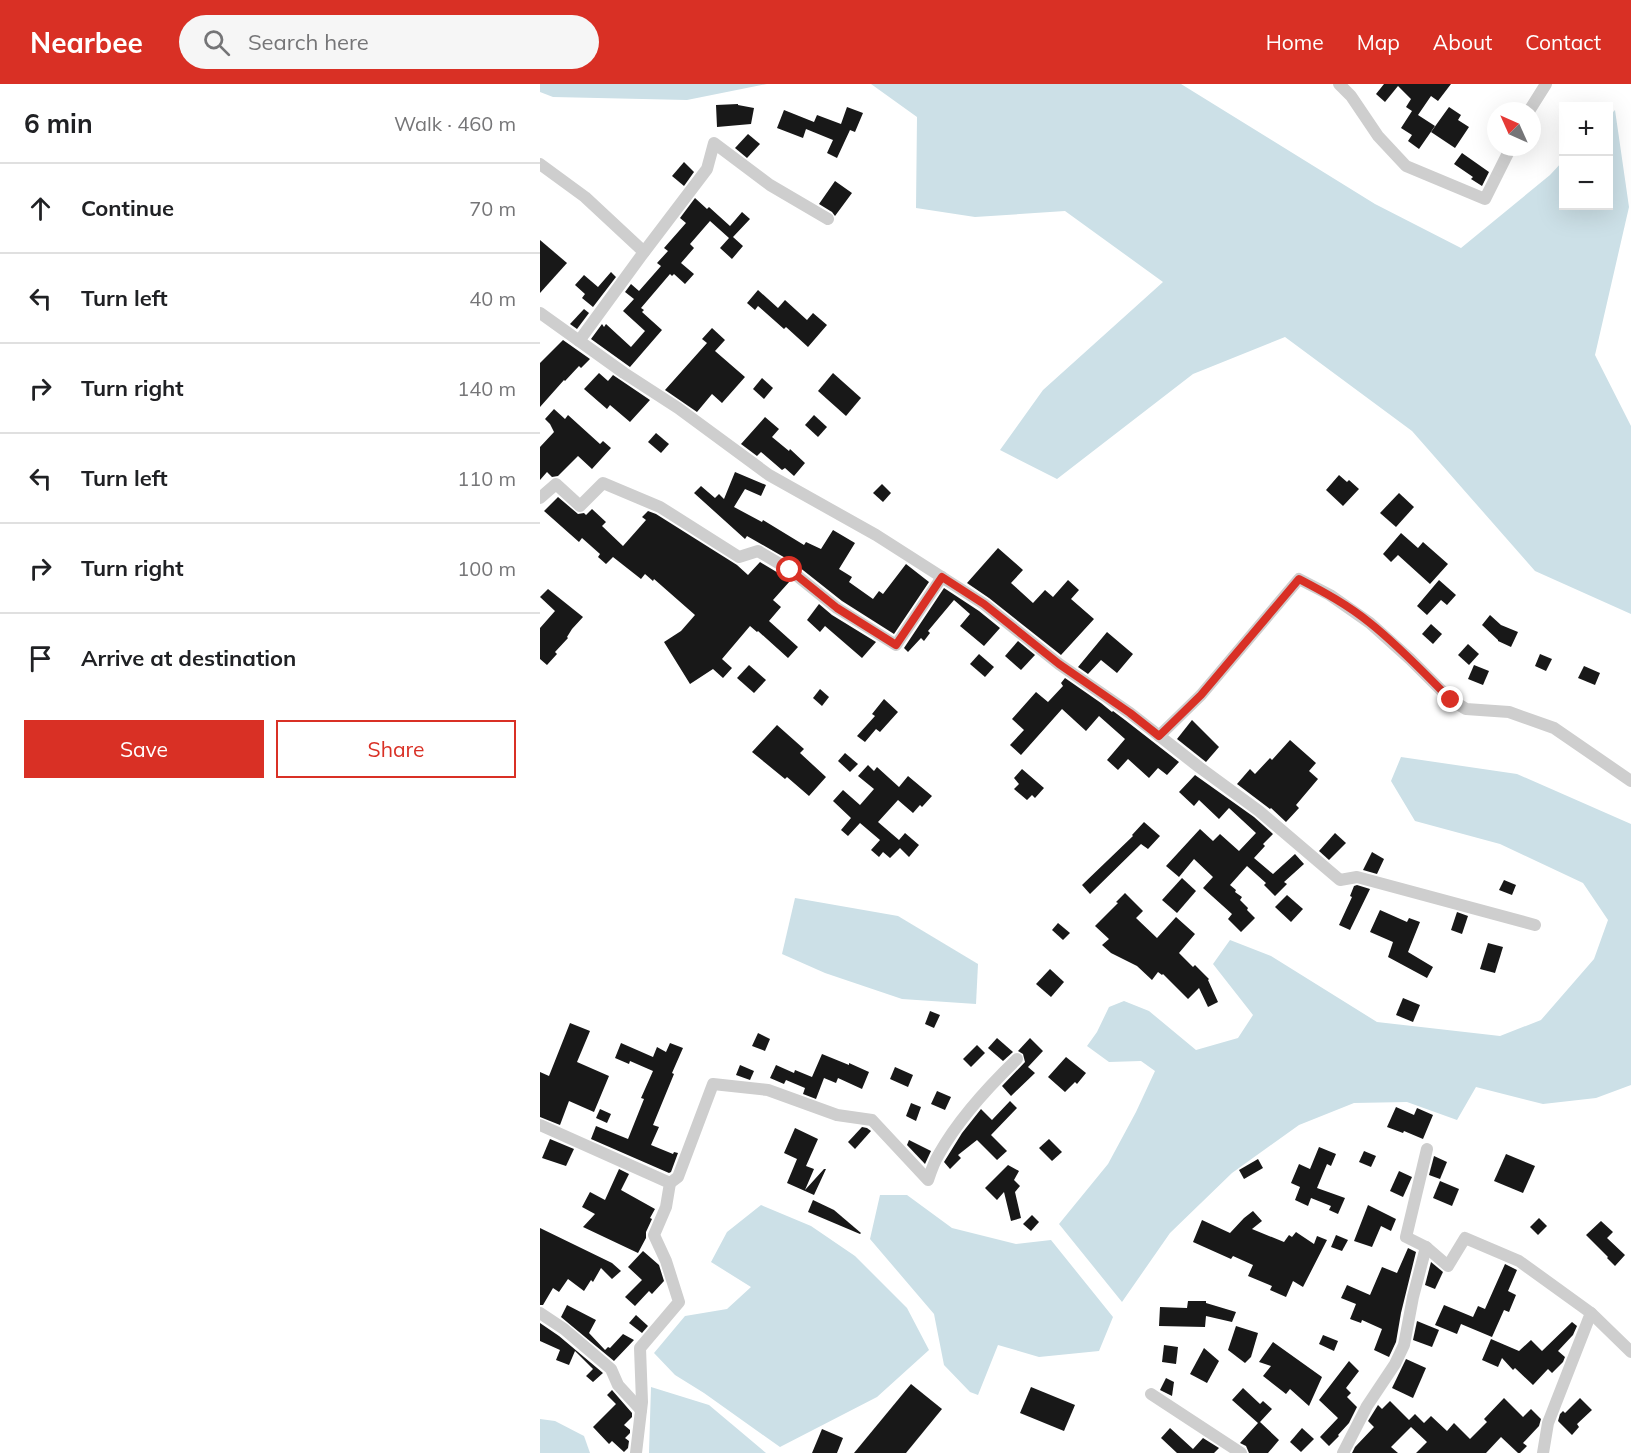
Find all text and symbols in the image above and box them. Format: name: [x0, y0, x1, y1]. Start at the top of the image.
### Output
search box: [179, 15, 599, 69]
text: Nearbee: [30, 25, 143, 60]
icon: search: [200, 26, 233, 59]
text: Search here: [248, 28, 369, 56]
text: Home: [1266, 29, 1324, 55]
text: Map: [1357, 29, 1400, 55]
text: About: [1433, 29, 1492, 55]
text: Contact: [1525, 29, 1601, 55]
north arrow: [1487, 102, 1541, 156]
map controls: [1559, 102, 1613, 210]
button: +: [1559, 102, 1613, 156]
text: 6 min: [24, 107, 93, 140]
text: Walk · 460 m: [394, 111, 516, 136]
button: −: [1559, 156, 1613, 210]
icon: ahead: [24, 192, 57, 225]
text: Continue: [81, 194, 174, 222]
text: 70 m: [469, 196, 516, 221]
icon: left: [24, 282, 57, 315]
text: Turn left: [81, 284, 168, 312]
text: 40 m: [469, 286, 516, 311]
icon: right: [24, 372, 57, 405]
text: Turn right: [81, 374, 184, 402]
text: 140 m: [457, 376, 516, 401]
icon: left: [24, 462, 57, 495]
text: Turn left: [81, 464, 168, 492]
text: 110 m: [457, 466, 516, 491]
icon: right: [24, 552, 57, 585]
text: Turn right: [81, 554, 184, 582]
text: 100 m: [457, 556, 516, 581]
route start: [776, 556, 802, 582]
icon: arrive: [24, 642, 57, 675]
text: Arrive at destination: [81, 644, 296, 672]
route end: [1437, 686, 1463, 712]
button: Save: [24, 720, 264, 778]
button: Share: [276, 720, 516, 778]

